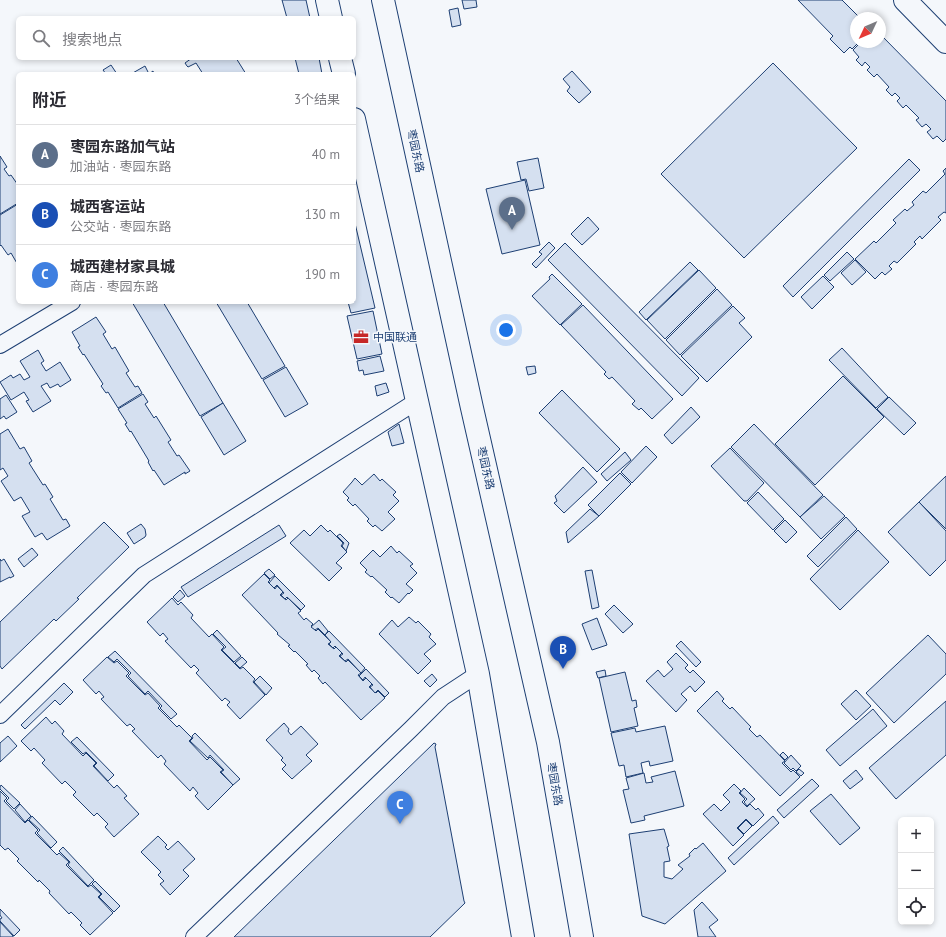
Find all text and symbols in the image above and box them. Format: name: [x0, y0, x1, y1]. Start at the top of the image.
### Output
north arrow: [850, 12, 886, 48]
search box: [16, 16, 356, 60]
icon: search: [30, 27, 52, 49]
text: 搜索地点: [62, 30, 122, 49]
text: 附近: [32, 89, 66, 111]
text: 3个结果: [294, 91, 340, 108]
street label: 枣园东路: [405, 128, 427, 174]
text: 枣园东路加气站: [70, 137, 175, 156]
text: A: [41, 146, 49, 163]
text: 40 m: [312, 146, 340, 163]
text: 加油站 · 枣园东路: [70, 158, 171, 175]
text: 城西客运站: [70, 197, 145, 216]
pin: A: [499, 197, 525, 230]
text: B: [41, 206, 49, 223]
text: 130 m: [305, 206, 340, 223]
text: 公交站 · 枣园东路: [70, 218, 171, 235]
text: 城西建材家具城: [70, 257, 175, 276]
text: C: [41, 266, 49, 283]
text: 190 m: [305, 266, 340, 283]
text: 商店 · 枣园东路: [70, 278, 158, 295]
your location: [496, 320, 516, 340]
office icon: 中国联通: [352, 328, 370, 346]
place label: 中国联通: [373, 330, 417, 344]
street label: 枣园东路: [474, 445, 498, 491]
pin: B: [550, 636, 576, 669]
street label: 枣园东路: [544, 761, 566, 807]
pin: C: [387, 791, 413, 824]
map controls: [898, 817, 934, 925]
button: +: [898, 817, 934, 853]
button: −: [898, 853, 934, 889]
button: locate: [898, 889, 934, 925]

